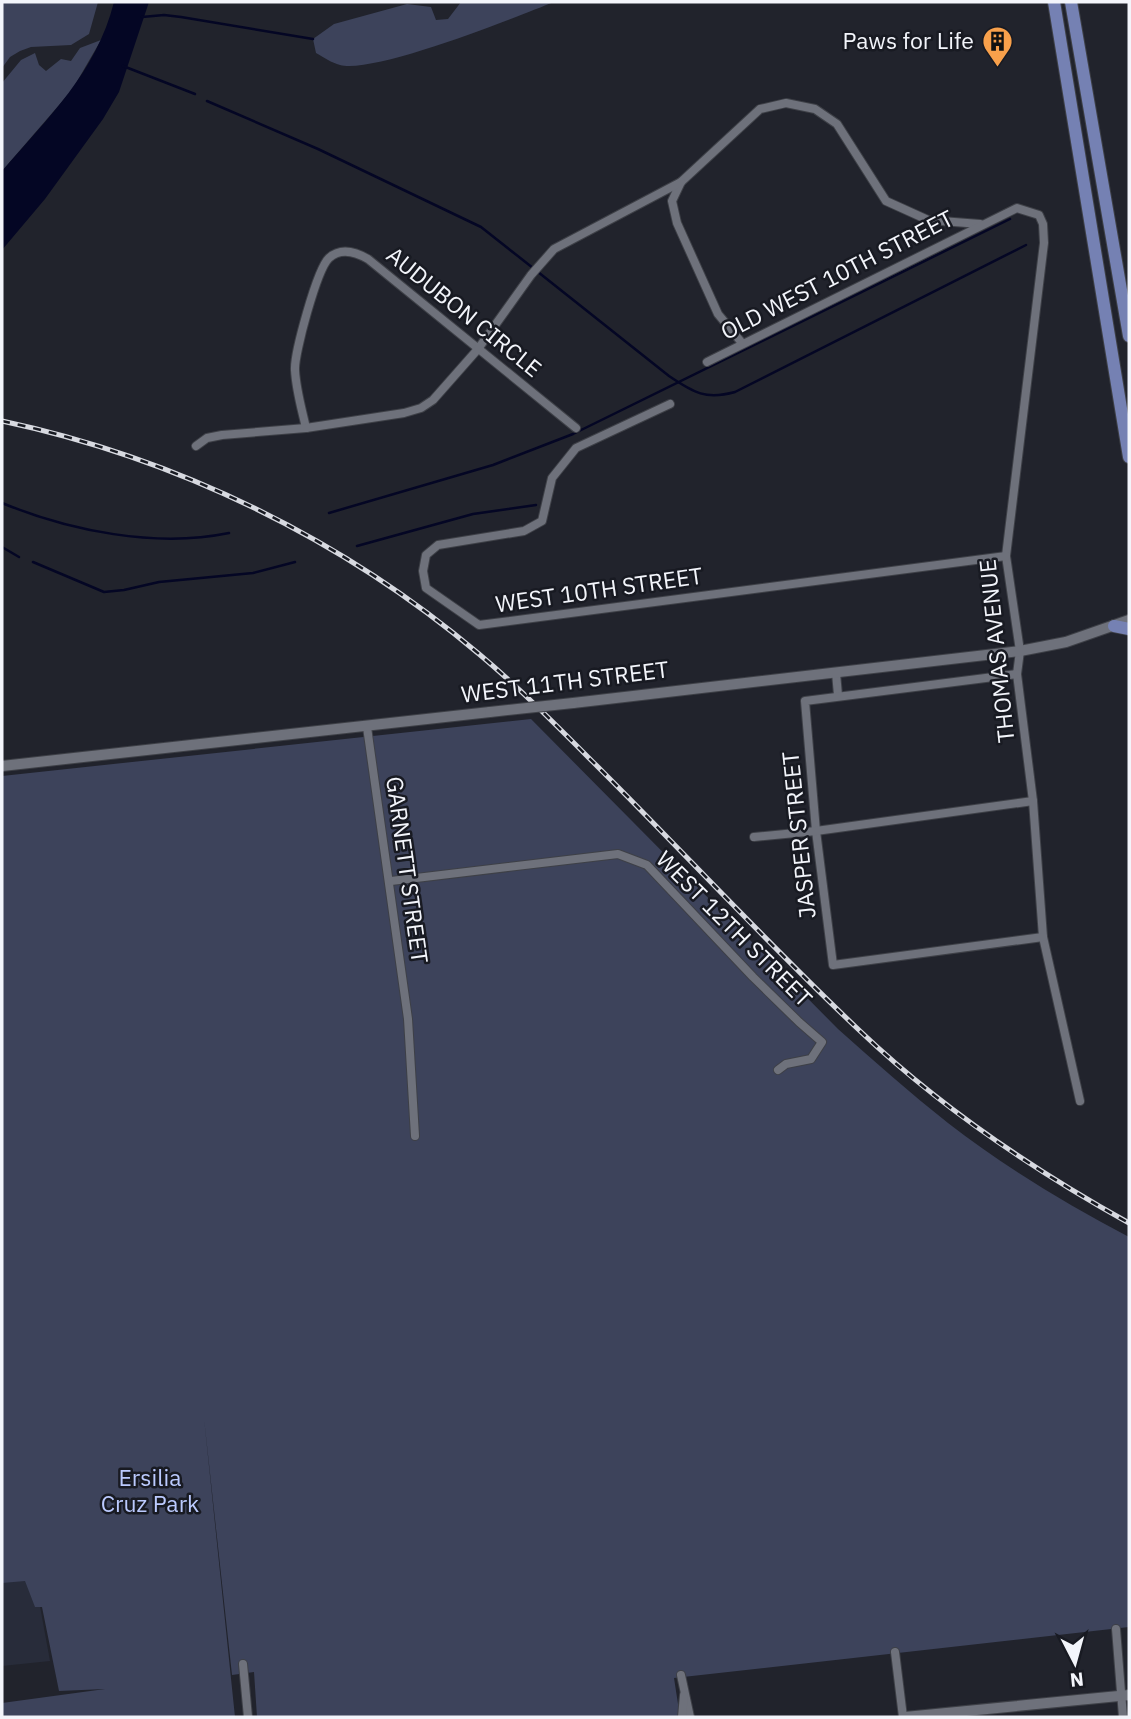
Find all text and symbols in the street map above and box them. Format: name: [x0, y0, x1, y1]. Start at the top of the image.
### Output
building icon: Paws for Life: [980, 24, 1014, 68]
place label: Paws for Life: [842, 25, 974, 55]
street label: OLD WEST 10TH STREET: [715, 202, 958, 346]
street label: AUDUBON CIRCLE: [381, 239, 548, 383]
street label: THOMAS AVENUE: [971, 558, 1021, 744]
street label: WEST 10TH STREET: [493, 560, 704, 618]
street label: WEST 11TH STREET: [459, 653, 670, 709]
street label: JASPER STREET: [774, 750, 822, 920]
street label: GARNETT STREET: [380, 775, 436, 965]
street label: WEST 12TH STREET: [650, 844, 819, 1013]
park label: Ersilia Cruz Park: [101, 1462, 199, 1518]
north arrow: [1040, 1628, 1110, 1698]
text: N: [1069, 1667, 1085, 1693]

